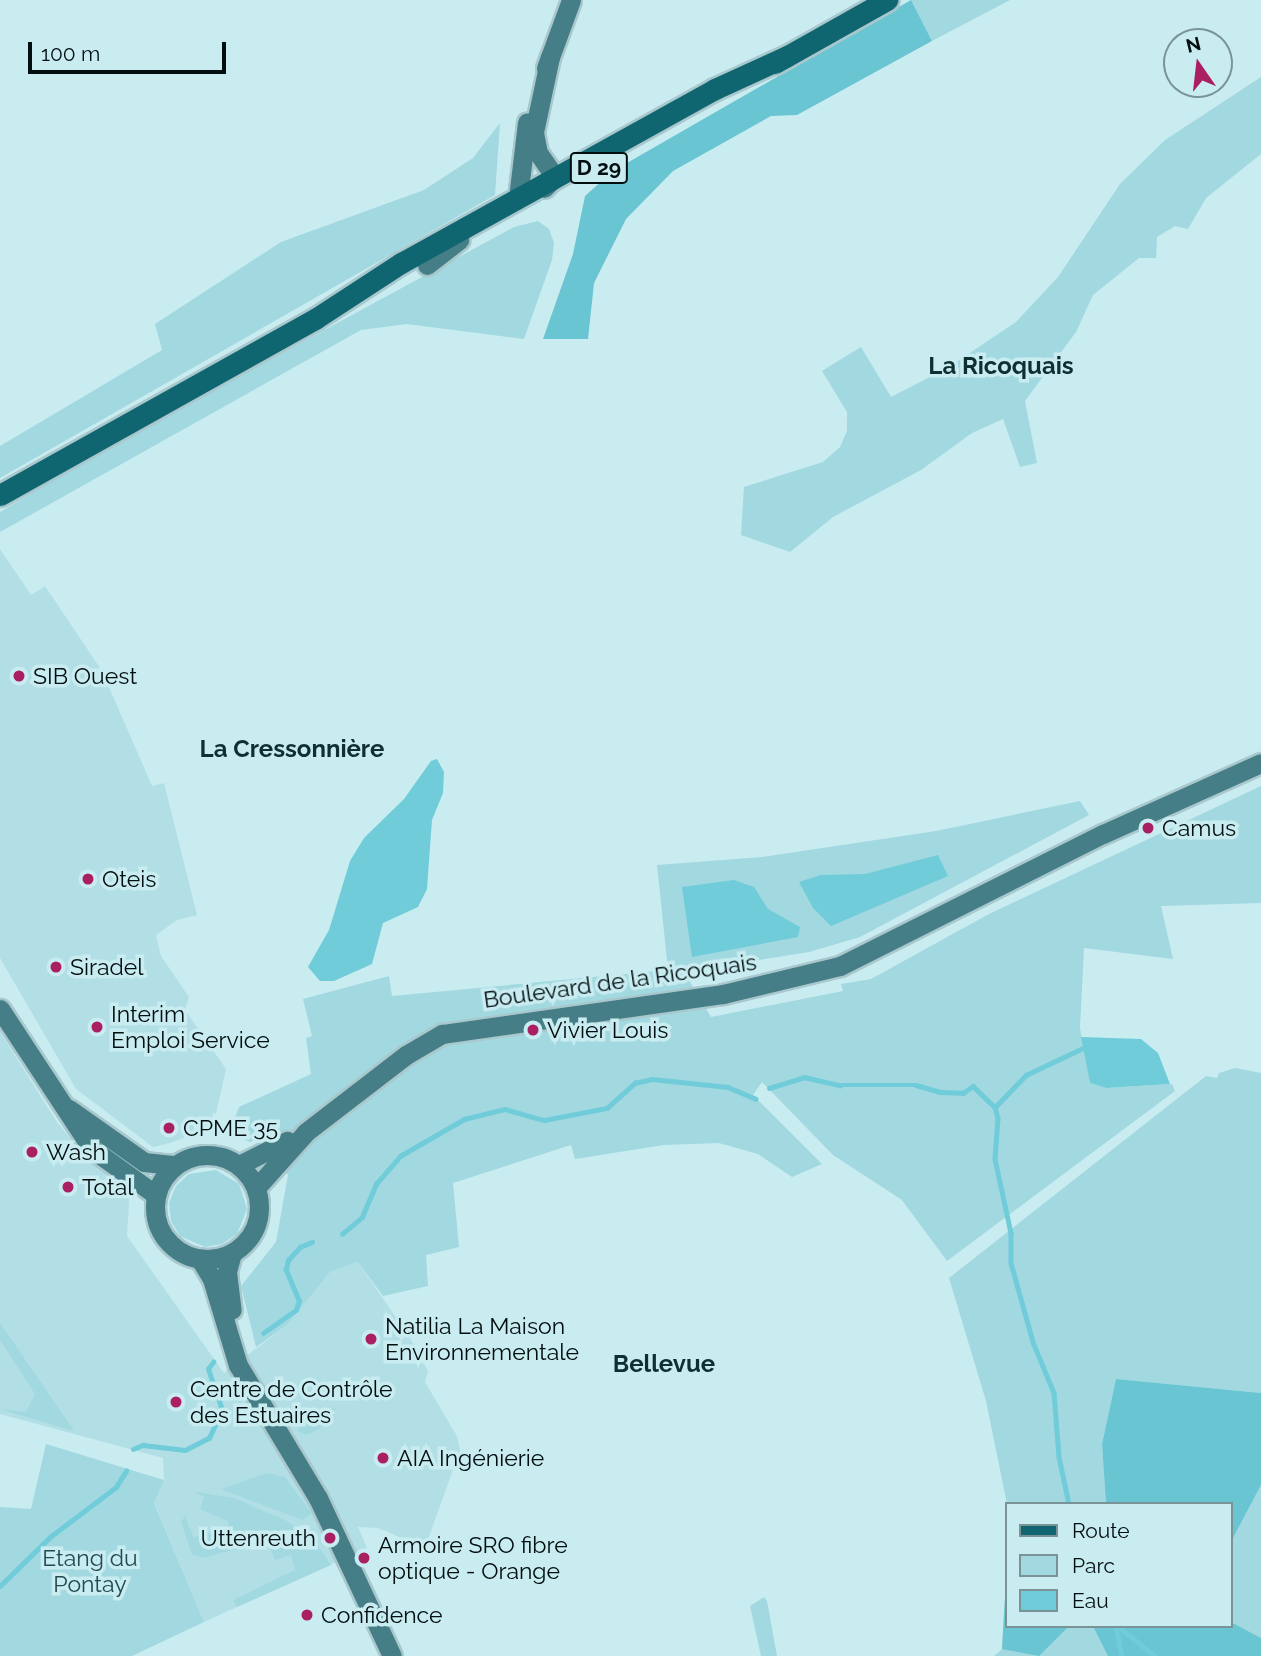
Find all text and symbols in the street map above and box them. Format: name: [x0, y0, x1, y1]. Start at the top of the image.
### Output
scale bar: [32, 28, 229, 72]
north arrow: [1163, 28, 1233, 98]
text: N: [1184, 32, 1203, 57]
text: 100 m: [41, 41, 100, 66]
road number: D 29: [569, 150, 629, 186]
district label: La Ricoquais: [928, 352, 1074, 380]
place label: SIB Ouest: [33, 662, 137, 690]
marker: SIB Ouest: [11, 668, 27, 684]
district label: La Cressonnière: [200, 735, 384, 763]
place label: Camus: [1162, 814, 1236, 842]
marker: Camus: [1140, 820, 1156, 836]
place label: Oteis: [102, 865, 156, 893]
marker: Oteis: [80, 871, 96, 887]
street label: Boulevard de la Ricoquais: [482, 948, 758, 1014]
place label: Siradel: [70, 953, 144, 981]
marker: Siradel: [48, 959, 64, 975]
place label: Interim Emploi Service: [111, 1000, 270, 1054]
place label: Vivier Louis: [547, 1016, 669, 1044]
marker: Interim Emploi Service: [89, 1019, 105, 1035]
marker: Vivier Louis: [525, 1022, 541, 1038]
place label: CPME 35: [183, 1114, 278, 1142]
marker: CPME 35: [161, 1120, 177, 1136]
place label: Wash: [46, 1138, 106, 1166]
marker: Wash: [24, 1144, 40, 1160]
place label: Total: [82, 1173, 133, 1201]
marker: Total: [60, 1179, 76, 1195]
place label: Natilia La Maison Environnementale: [385, 1312, 579, 1366]
marker: Natilia La Maison Environnementale: [363, 1331, 379, 1347]
district label: Bellevue: [613, 1350, 715, 1378]
place label: Centre de Contrôle des Estuaires: [190, 1375, 393, 1429]
marker: Centre de Contrôle des Estuaires: [168, 1394, 184, 1410]
place label: AIA Ingénierie: [397, 1444, 545, 1472]
marker: AIA Ingénierie: [375, 1450, 391, 1466]
legend: [1006, 1502, 1233, 1628]
text: Route: [1072, 1518, 1130, 1543]
place label: Uttenreuth: [201, 1524, 316, 1552]
marker: Uttenreuth: [322, 1530, 338, 1546]
place label: Armoire SRO fibre optique - Orange: [378, 1531, 568, 1585]
park label: Etang du Pontay: [42, 1544, 138, 1598]
marker: Armoire SRO fibre optique - Orange: [356, 1550, 372, 1566]
text: Parc: [1072, 1553, 1115, 1578]
text: Eau: [1072, 1588, 1109, 1613]
place label: Confidence: [321, 1601, 443, 1629]
marker: Confidence: [299, 1607, 315, 1623]

